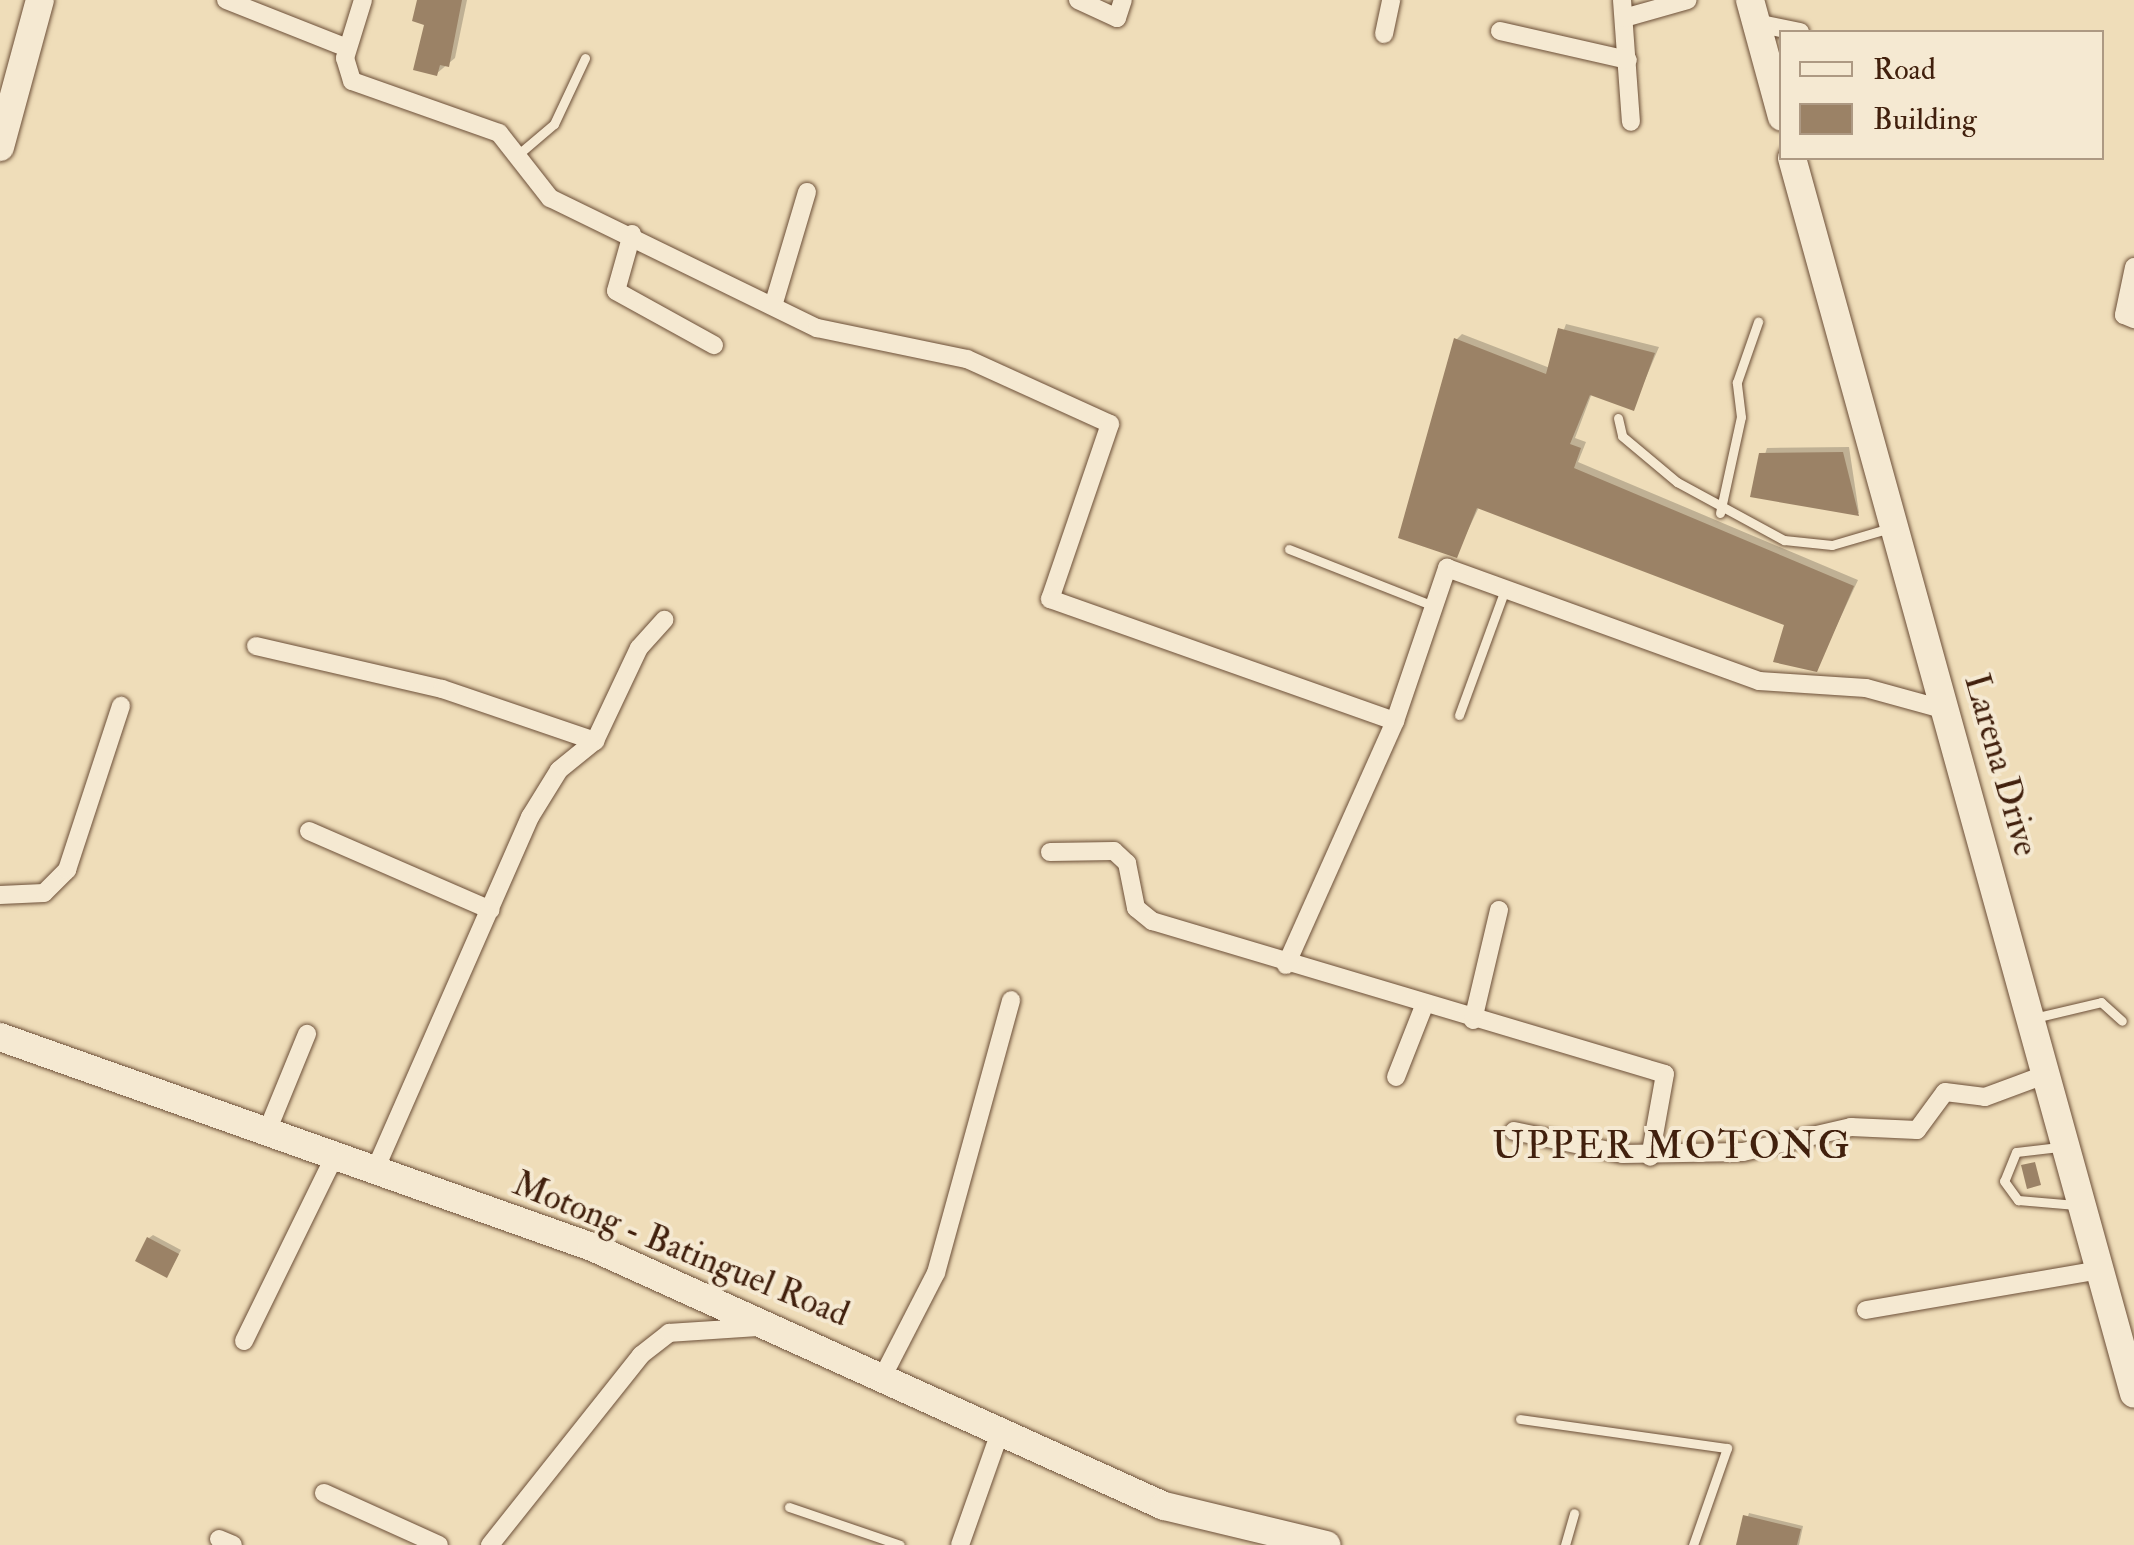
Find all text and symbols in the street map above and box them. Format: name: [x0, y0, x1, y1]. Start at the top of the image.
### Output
legend: [1779, 30, 2104, 160]
text: Road: [1873, 51, 1936, 88]
text: Building: [1873, 101, 1977, 138]
street label: Larena Drive: [1955, 669, 2047, 861]
district label: UPPER MOTONG: [1492, 1124, 1852, 1170]
street label: Motong - Batinguel Road: [507, 1162, 855, 1336]

